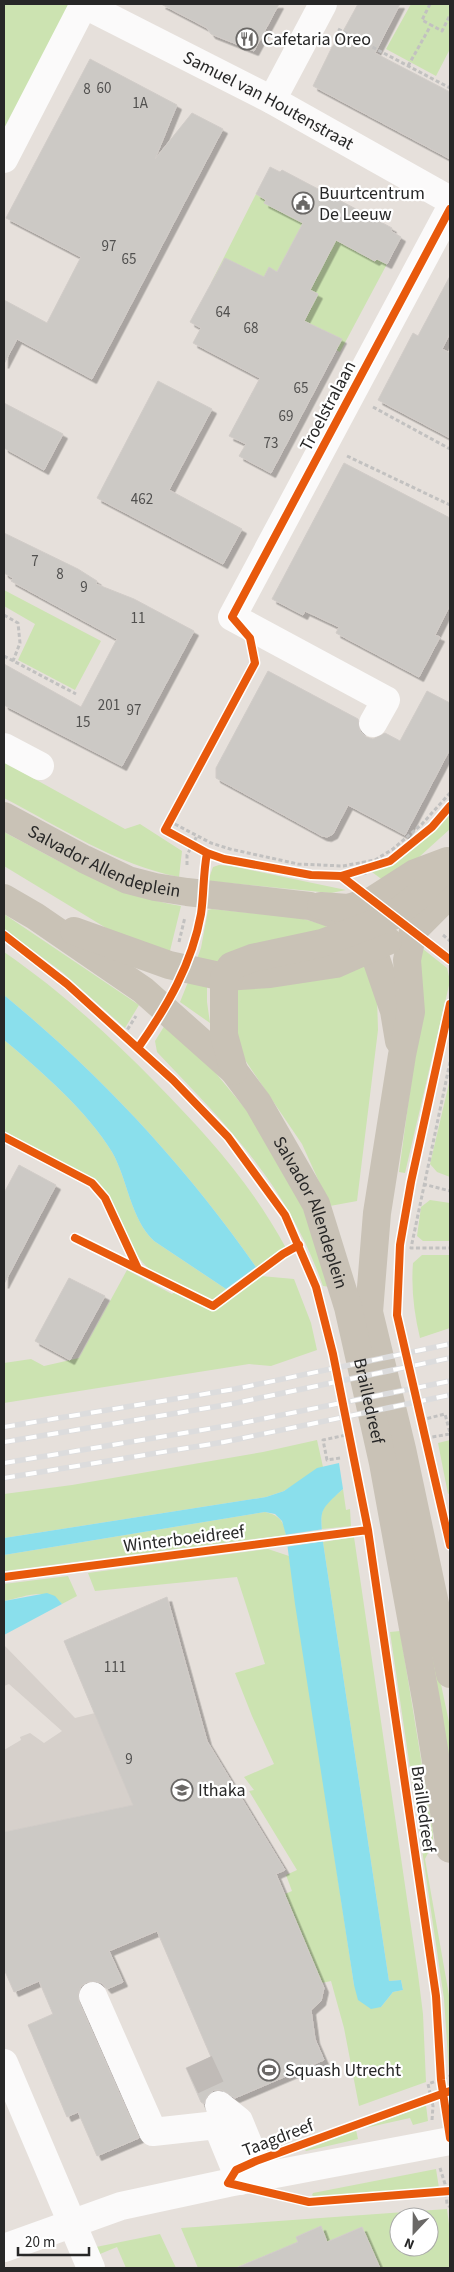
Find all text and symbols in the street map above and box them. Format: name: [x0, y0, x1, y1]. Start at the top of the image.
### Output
restaurant icon: Cafetaria Oreo: [235, 27, 259, 51]
place label: Cafetaria Oreo: [263, 27, 371, 52]
street label: Samuel van Houtenstraat: [179, 44, 358, 156]
house number: 60: [97, 78, 111, 99]
house number: 8: [83, 79, 91, 100]
house number: 1A: [132, 93, 149, 114]
place label: Buurtcentrum De Leeuw: [319, 181, 425, 227]
public building icon: Buurtcentrum De Leeuw: [291, 191, 315, 215]
house number: 97: [102, 236, 116, 257]
house number: 65: [122, 249, 136, 270]
house number: 64: [216, 302, 231, 323]
house number: 68: [244, 318, 258, 339]
street label: Troelstralaan: [294, 356, 362, 456]
house number: 65: [294, 378, 308, 399]
house number: 69: [279, 406, 293, 427]
house number: 73: [264, 433, 278, 454]
house number: 462: [131, 489, 153, 510]
house number: 7: [31, 551, 39, 572]
house number: 8: [56, 564, 64, 585]
house number: 9: [80, 577, 88, 598]
house number: 11: [131, 608, 145, 629]
house number: 201: [98, 695, 120, 716]
house number: 97: [127, 700, 141, 721]
house number: 15: [76, 712, 90, 733]
street label: Salvador Allendeplein: [23, 819, 182, 903]
street label: Salvador Allendeplein: [267, 1132, 354, 1292]
street label: Brailledreef: [347, 1355, 391, 1447]
street label: Winterboeidreef: [122, 1519, 247, 1559]
house number: 111: [104, 1657, 126, 1678]
house number: 9: [125, 1749, 133, 1770]
street label: Brailledreef: [405, 1764, 442, 1855]
school or university icon: Ithaka: [170, 1778, 194, 1802]
place label: Ithaka: [198, 1778, 245, 1803]
sports icon: Squash Utrecht: [257, 2058, 281, 2082]
place label: Squash Utrecht: [285, 2058, 401, 2083]
street label: Taagdreef: [239, 2113, 318, 2163]
north arrow: [389, 2207, 439, 2257]
scale bar: [18, 2224, 89, 2256]
text: 20 m: [25, 2232, 55, 2253]
text: N: [401, 2232, 418, 2254]

